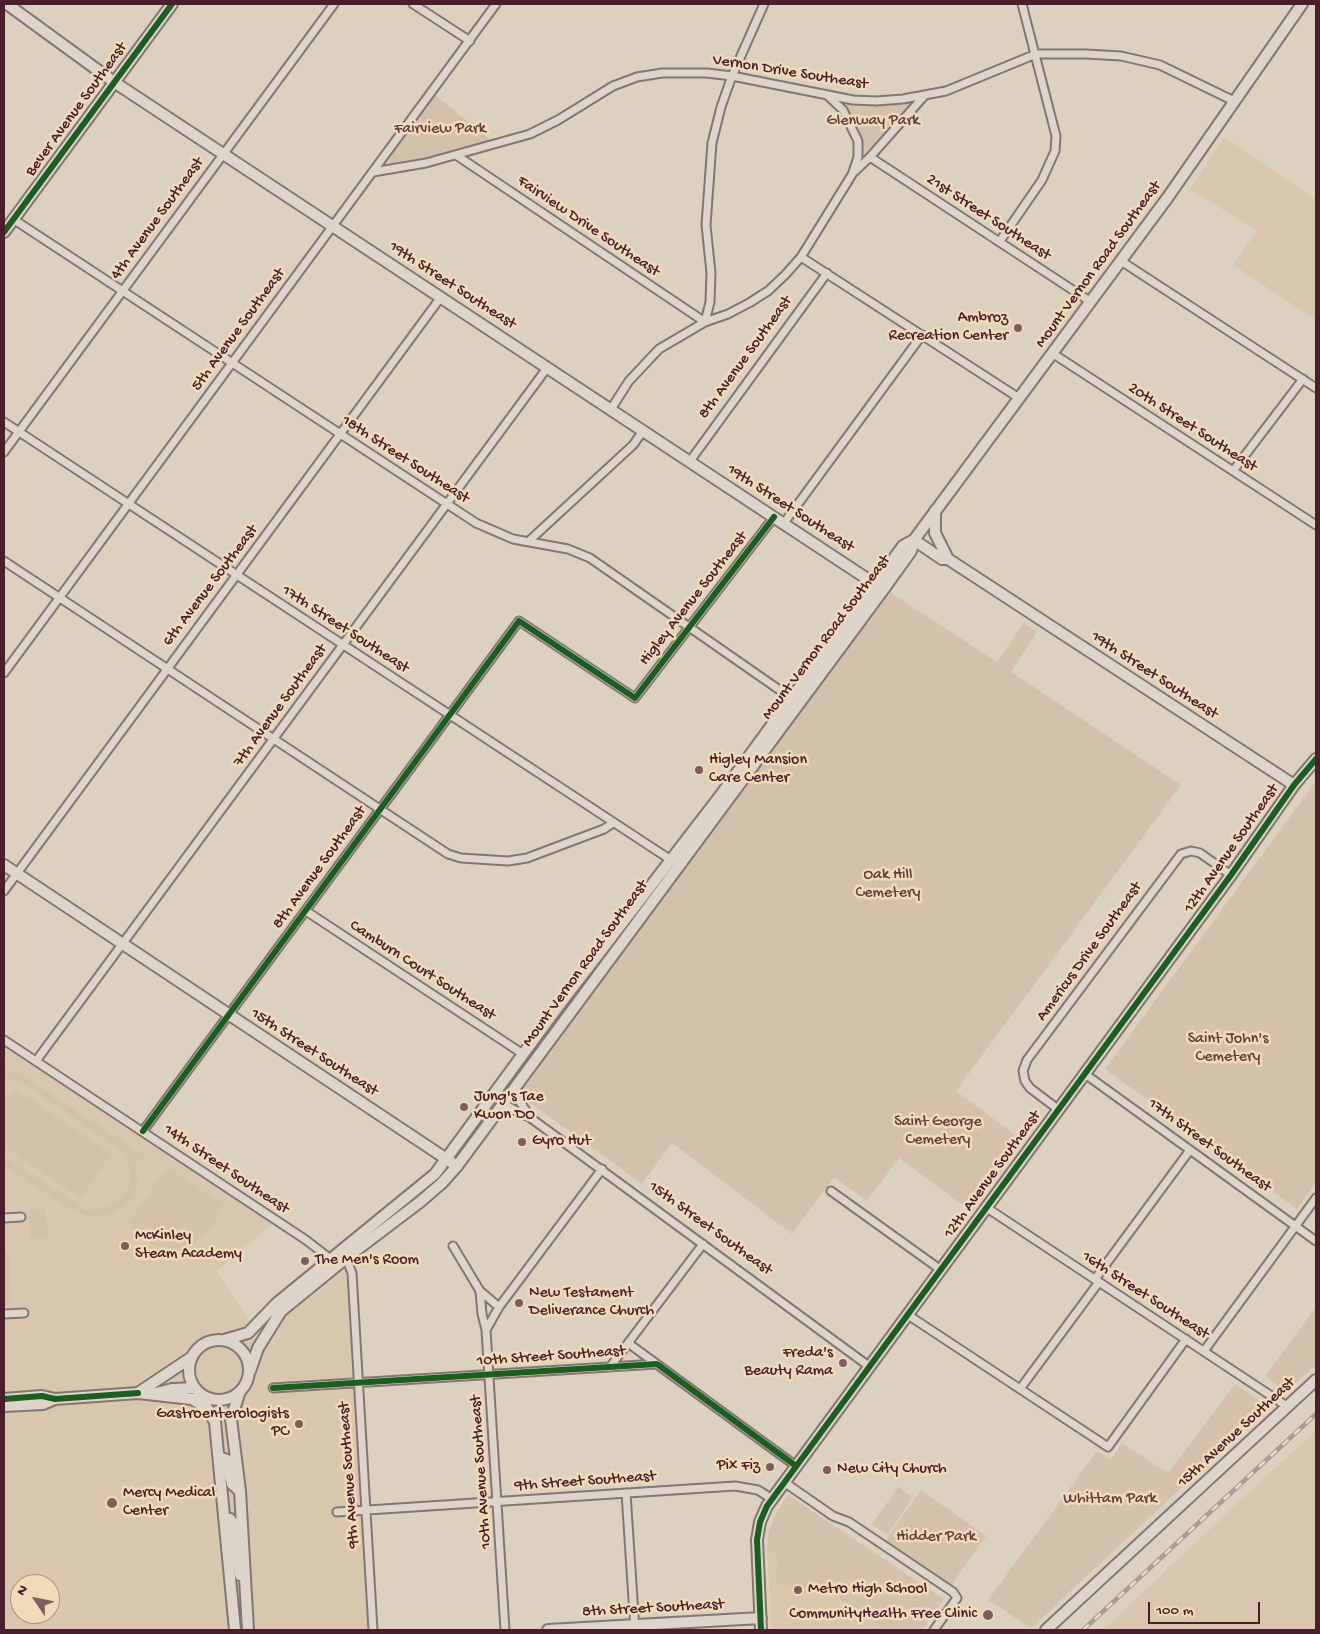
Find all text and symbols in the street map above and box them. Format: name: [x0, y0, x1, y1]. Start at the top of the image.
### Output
street label: Bever Avenue Southeast: [22, 39, 132, 181]
street label: Vernon Drive Southeast: [711, 51, 869, 95]
park label: Glenway Park: [827, 112, 919, 132]
park label: Fairview Park: [394, 120, 486, 140]
street label: 4th Avenue Southeast: [107, 154, 209, 284]
street label: 21st Street Southeast: [922, 170, 1054, 266]
street label: Fairview Drive Southeast: [513, 172, 663, 282]
street label: Mount Vernon Road Southeast: [1032, 178, 1166, 352]
street label: 19th Street Southeast: [385, 238, 519, 334]
street label: 5th Avenue Southeast: [188, 265, 290, 395]
street label: 8th Avenue Southeast: [695, 293, 797, 423]
place label: Ambroz Recreation Center: [888, 309, 1008, 347]
marker: Ambroz Recreation Center: [1012, 322, 1024, 334]
street label: 20th Street Southeast: [1124, 379, 1260, 477]
street label: 18th Street Southeast: [337, 412, 473, 508]
street label: 19th Street Southeast: [723, 461, 857, 557]
street label: 6th Avenue Southeast: [159, 522, 263, 650]
street label: Higley Avenue Southeast: [636, 528, 752, 670]
street label: Mount Vernon Road Southeast: [759, 552, 895, 724]
street label: 17th Street Southeast: [278, 582, 412, 678]
street label: 19th Street Southeast: [1087, 628, 1221, 724]
street label: 7th Avenue Southeast: [230, 641, 332, 771]
place label: Higley Mansion Care Center: [709, 751, 807, 789]
marker: Higley Mansion Care Center: [693, 764, 705, 776]
street label: 12th Avenue Southeast: [1180, 781, 1284, 917]
street label: 8th Avenue Southeast: [269, 803, 371, 933]
park label: Oak Hill Cemetery: [856, 866, 920, 904]
street label: Mount Vernon Road Southeast: [519, 877, 653, 1051]
street label: Americus Drive Southeast: [1033, 879, 1147, 1025]
street label: Camburn Court Southeast: [345, 917, 499, 1025]
street label: 15th Street Southeast: [247, 1005, 381, 1101]
park label: Saint John's Cemetery: [1188, 1030, 1268, 1068]
place label: Jung's Tae Kwon DO: [474, 1088, 544, 1126]
street label: 17th Street Southeast: [1143, 1095, 1275, 1197]
marker: Jung's Tae Kwon DO: [458, 1101, 470, 1113]
street label: 12th Avenue Southeast: [940, 1107, 1046, 1243]
park label: Saint George Cemetery: [894, 1113, 982, 1151]
street label: 14th Street Southeast: [160, 1121, 292, 1219]
place label: Gyro Hut: [532, 1132, 591, 1152]
marker: Gyro Hut: [516, 1136, 528, 1148]
street label: 15th Street Southeast: [644, 1178, 776, 1280]
place label: McKinley Steam Academy: [135, 1227, 242, 1265]
marker: McKinley Steam Academy: [119, 1240, 131, 1252]
street label: 16th Street Southeast: [1078, 1248, 1212, 1344]
place label: The Men's Room: [315, 1251, 419, 1271]
marker: The Men's Room: [299, 1255, 311, 1267]
place label: New Testament Deliverance Church: [529, 1284, 654, 1322]
marker: New Testament Deliverance Church: [513, 1297, 525, 1309]
street label: 10th Street Southeast: [476, 1342, 626, 1372]
place label: Freda's Beauty Rama: [744, 1344, 833, 1382]
marker: Freda's Beauty Rama: [837, 1357, 849, 1369]
street label: 15th Avenue Southeast: [1174, 1374, 1300, 1492]
street label: 10th Avenue Southeast: [467, 1394, 497, 1550]
street label: 9th Avenue Southeast: [335, 1401, 365, 1549]
place label: Gastroenterologists PC: [156, 1405, 289, 1443]
marker: Gastroenterologists PC: [293, 1418, 305, 1430]
place label: Pix Fiz: [717, 1457, 760, 1477]
place label: New City Church: [837, 1460, 947, 1480]
marker: Pix Fiz: [764, 1461, 776, 1473]
marker: New City Church: [821, 1464, 833, 1476]
street label: 9th Street Southeast: [514, 1467, 656, 1497]
place label: Mercy Medical Center: [123, 1484, 215, 1522]
park label: Whittam Park: [1063, 1490, 1157, 1510]
marker: Mercy Medical Center: [105, 1496, 119, 1510]
park label: Hidder Park: [896, 1528, 976, 1548]
north arrow: [10, 1574, 60, 1624]
place label: Metro High School: [808, 1580, 927, 1600]
text: N: [13, 1582, 33, 1599]
marker: Metro High School: [792, 1584, 804, 1596]
scale bar: [1150, 1592, 1262, 1624]
street label: 8th Street Southeast: [582, 1596, 724, 1622]
text: 100 m: [1156, 1602, 1193, 1620]
place label: CommunityHealth Free Clinic: [789, 1605, 977, 1625]
marker: CommunityHealth Free Clinic: [981, 1608, 995, 1622]

